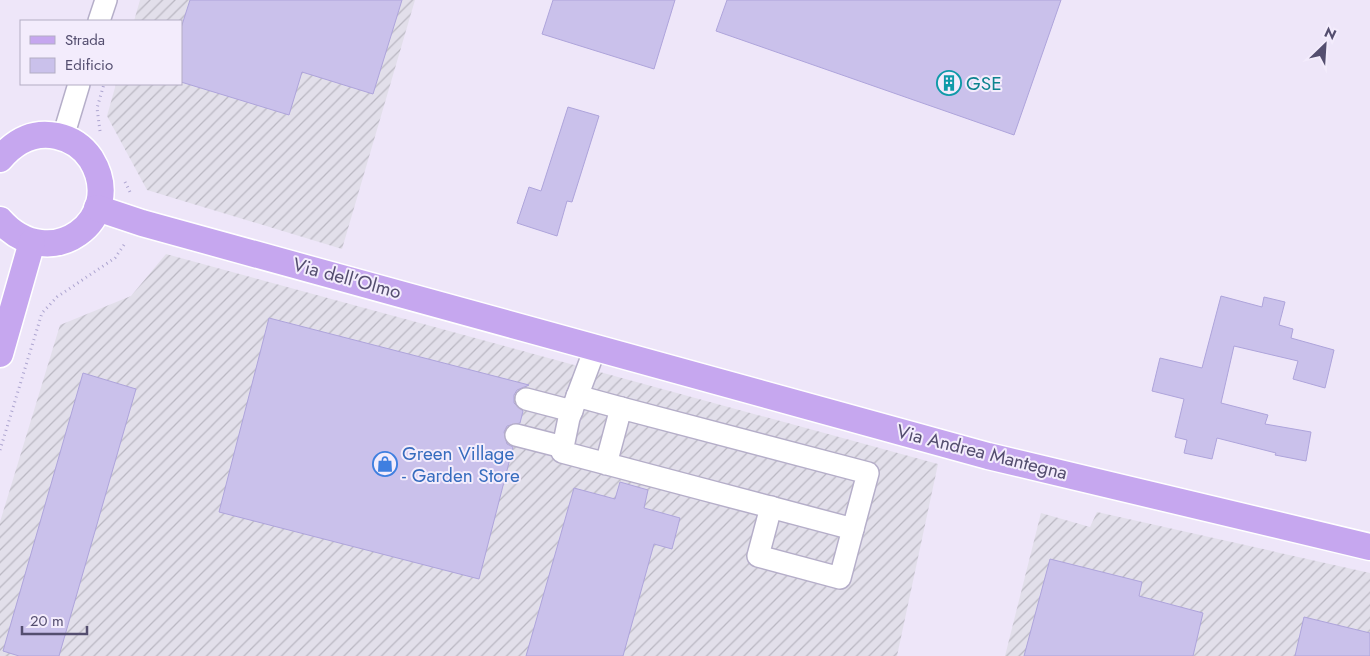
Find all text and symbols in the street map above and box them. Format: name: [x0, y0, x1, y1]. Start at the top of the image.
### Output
legend: [20, 20, 182, 85]
north arrow: [1300, 20, 1350, 70]
text: N: [1321, 22, 1340, 45]
text: Strada: [65, 29, 105, 51]
text: Edificio: [65, 54, 113, 76]
building icon: GSE: [936, 70, 962, 96]
place label: GSE: [966, 70, 1002, 97]
street label: Via dell'Olmo: [290, 251, 404, 305]
street label: Via Andrea Mantegna: [894, 418, 1070, 486]
place label: Green Village - Garden Store: [402, 440, 520, 489]
shop icon: Green Village - Garden Store: [372, 451, 398, 477]
scale bar: [22, 604, 88, 636]
text: 20 m: [30, 610, 64, 632]

